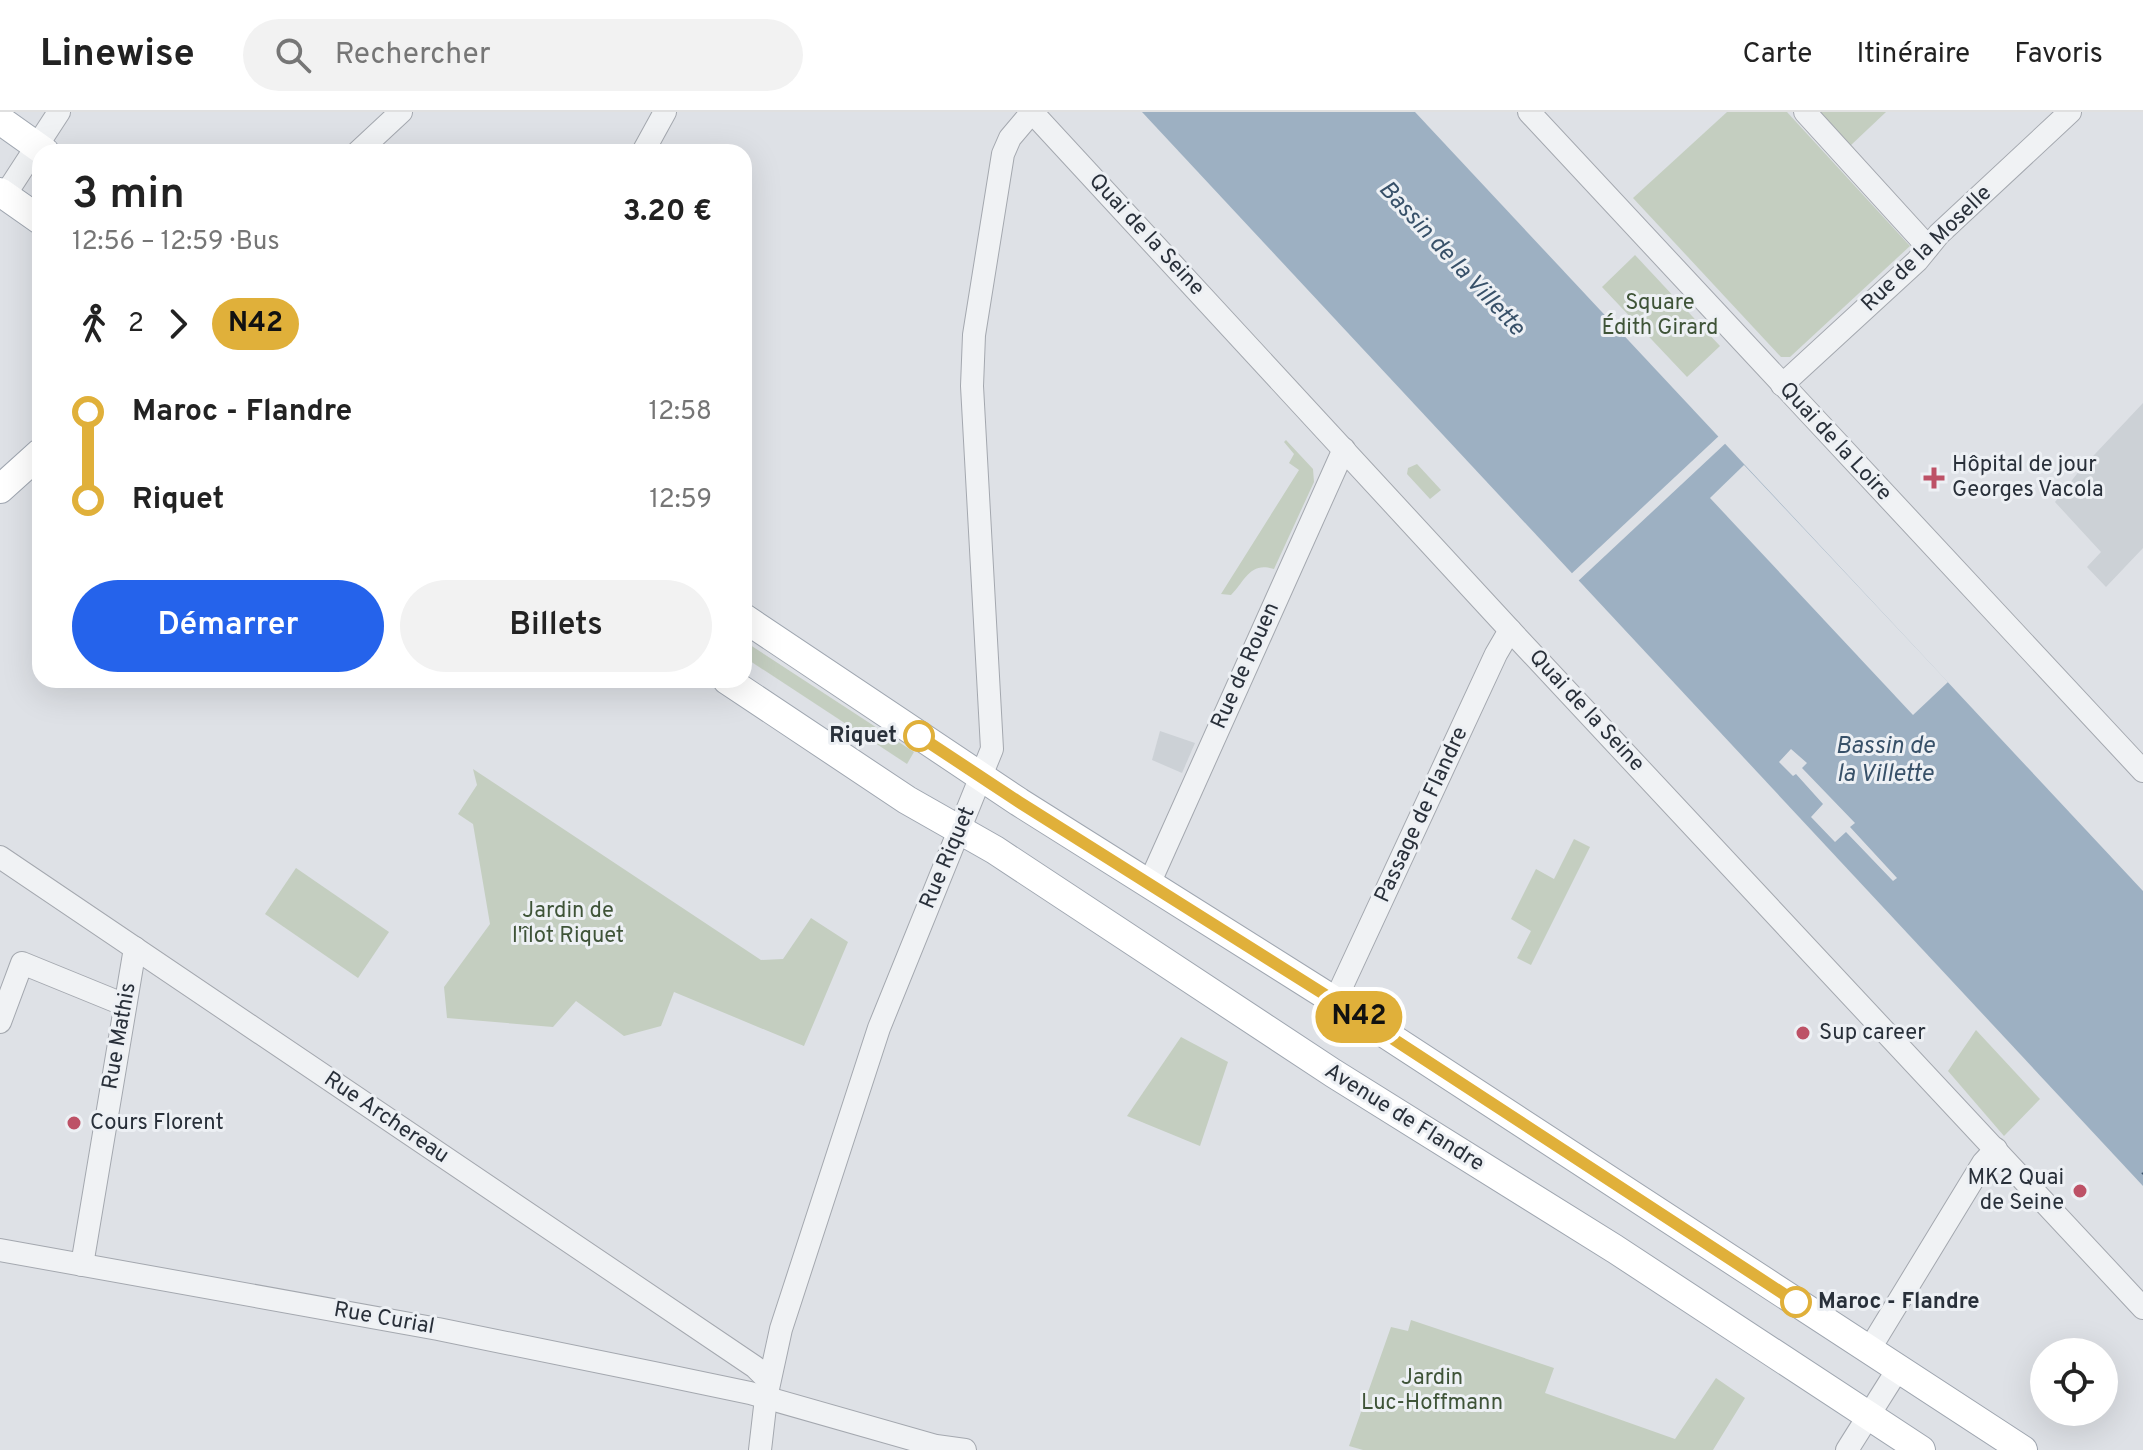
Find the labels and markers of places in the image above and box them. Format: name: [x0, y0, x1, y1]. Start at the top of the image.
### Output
place label: Hôpital de jour Georges Vacola: [1952, 452, 2104, 504]
marker: Hôpital de jour Georges Vacola: [1923, 467, 1945, 489]
marker: Riquet: [904, 721, 934, 751]
place label: Riquet: [829, 723, 897, 750]
place label: Sup career: [1819, 1020, 1926, 1047]
marker: Sup career: [1794, 1024, 1812, 1042]
place label: Cours Florent: [90, 1110, 224, 1137]
marker: Cours Florent: [65, 1114, 83, 1132]
place label: MK2 Quai de Seine: [1967, 1165, 2064, 1217]
marker: MK2 Quai de Seine: [2071, 1182, 2089, 1200]
marker: Maroc - Flandre: [1781, 1287, 1811, 1317]
place label: Maroc - Flandre: [1818, 1289, 1980, 1316]

